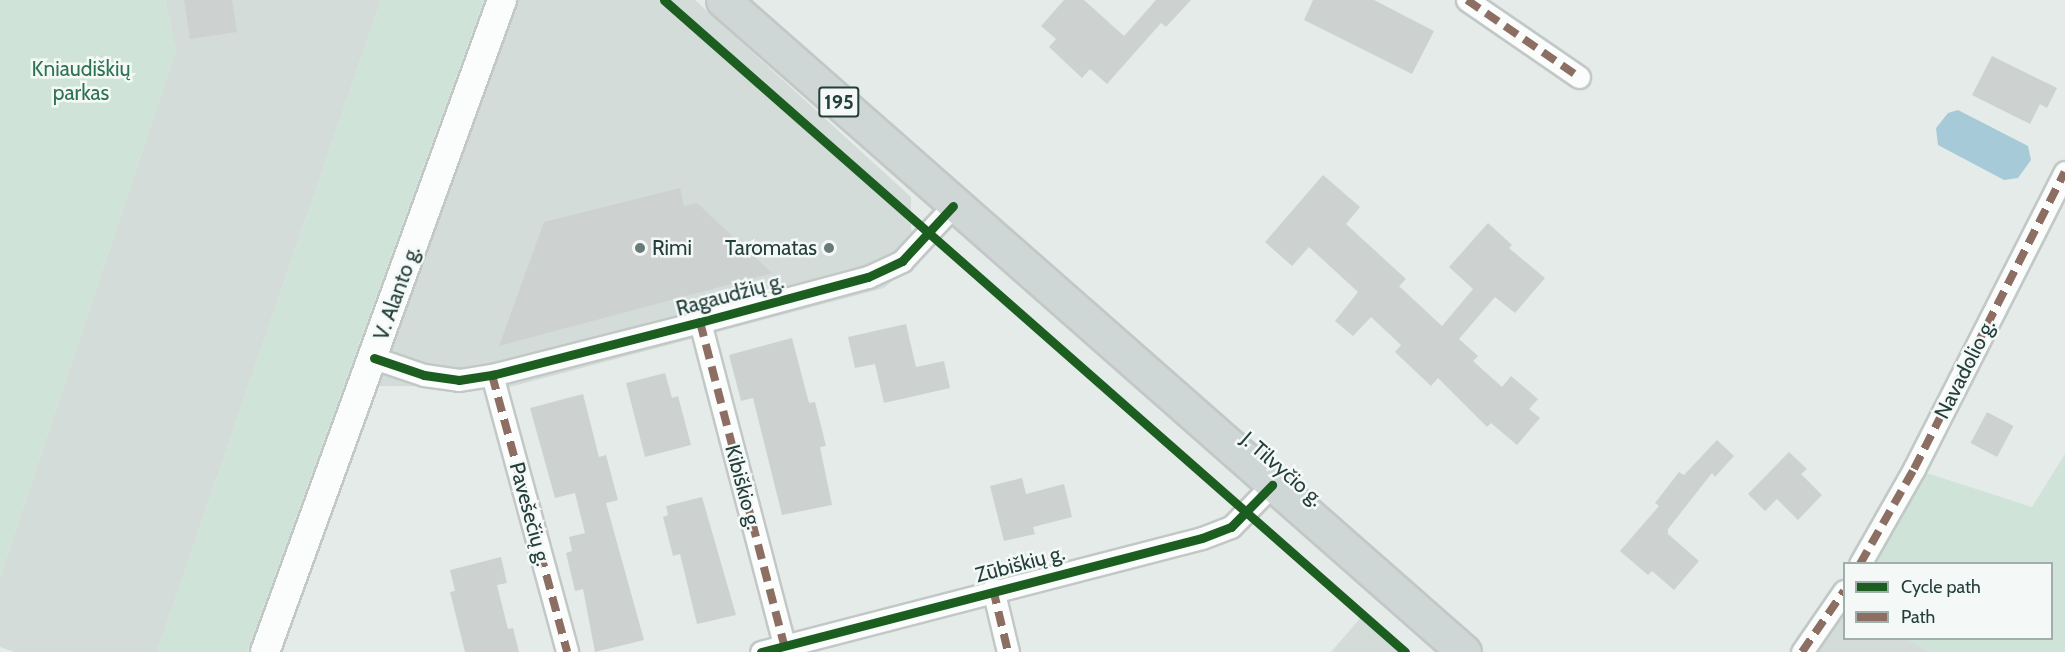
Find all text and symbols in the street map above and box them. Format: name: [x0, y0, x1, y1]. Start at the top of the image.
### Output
park label: Kniaudiškių parkas: [32, 56, 130, 106]
road number: 195: [818, 85, 860, 119]
place label: Rimi: [652, 235, 692, 261]
place label: Taromatas: [725, 235, 817, 261]
marker: Rimi: [633, 241, 647, 255]
marker: Taromatas: [822, 241, 836, 255]
street label: V. Alanto g.: [368, 242, 426, 344]
street label: Ragaudžių g.: [673, 268, 787, 322]
street label: Navadolio g.: [1929, 315, 2001, 423]
street label: J. Tilvyčio g.: [1236, 426, 1328, 512]
street label: Kibiškio g.: [720, 442, 766, 532]
street label: Pavešečių g.: [504, 459, 556, 569]
street label: Zūbiškių g.: [972, 540, 1068, 588]
legend: [1843, 562, 2053, 640]
text: Cycle path: [1901, 576, 1981, 598]
text: Path: [1901, 606, 1935, 628]

